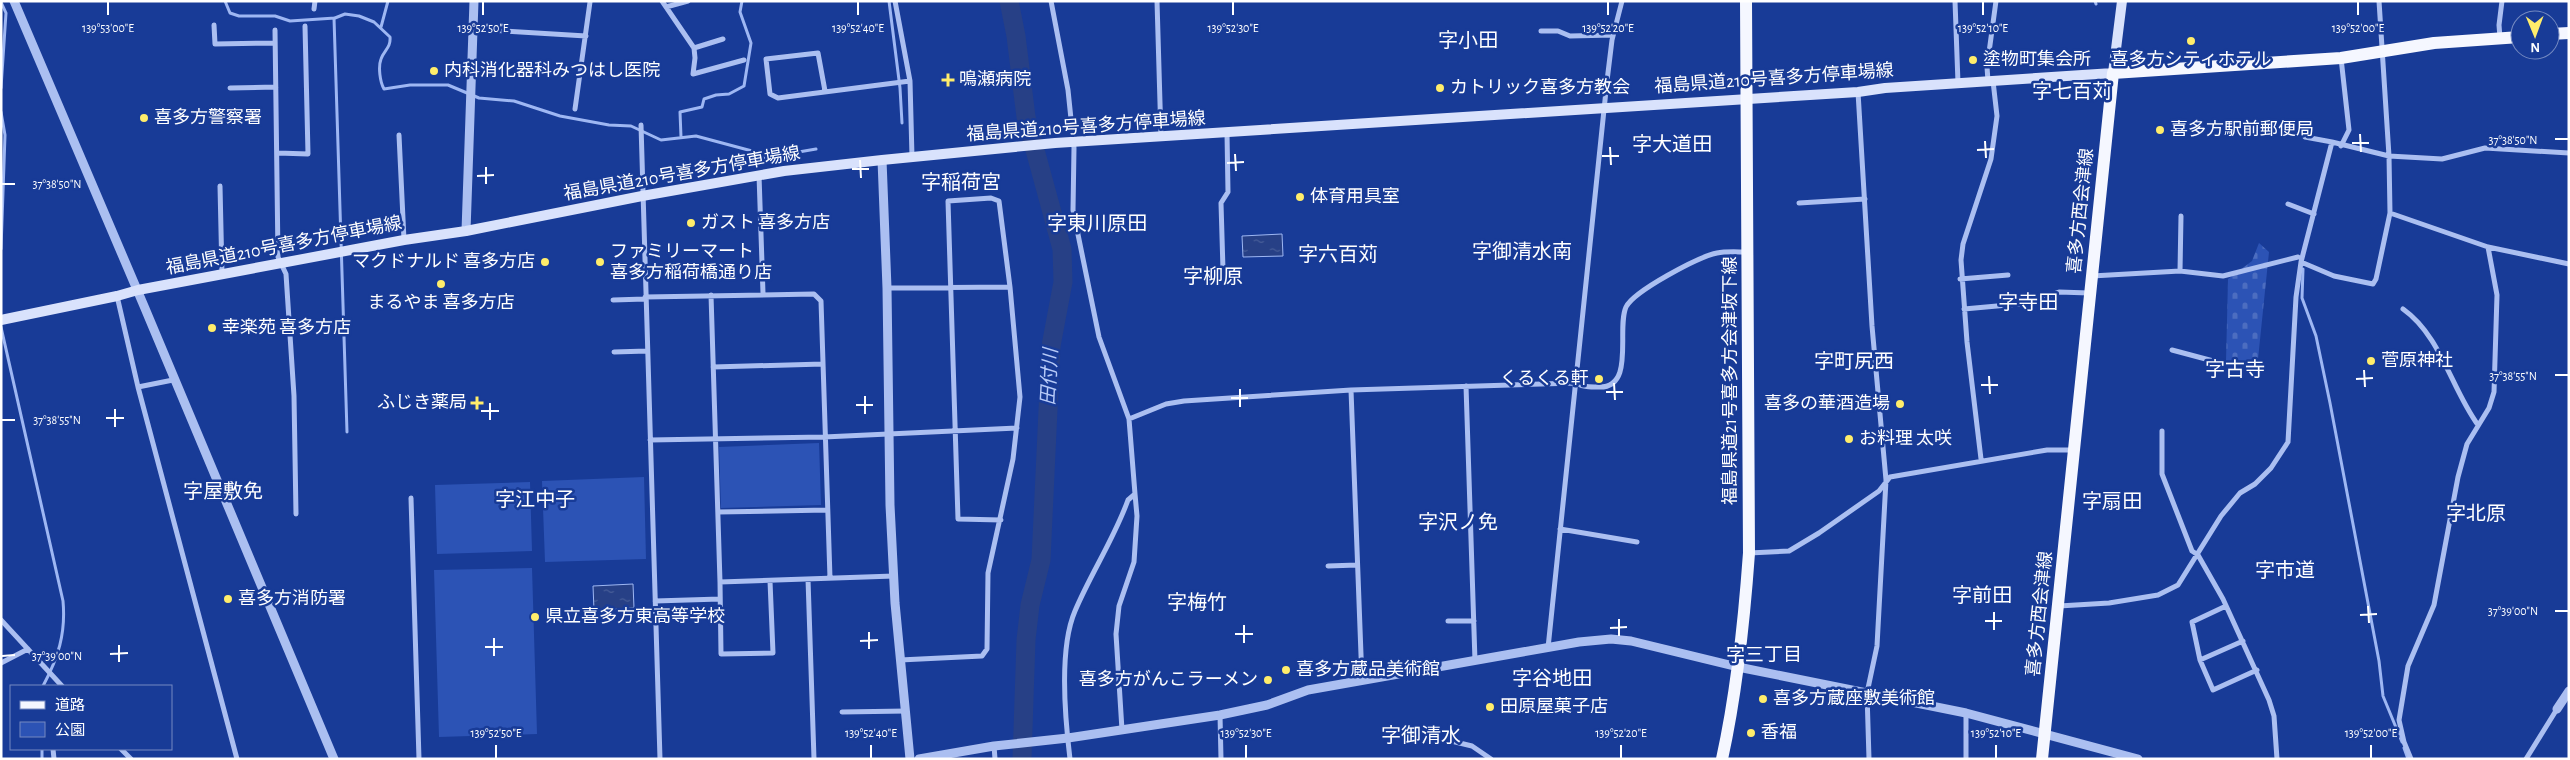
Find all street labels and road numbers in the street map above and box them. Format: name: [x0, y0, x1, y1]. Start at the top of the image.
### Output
street label: 福島県道210号喜多方停車場線: [1654, 60, 1894, 96]
street label: 福島県道210号喜多方停車場線: [966, 108, 1206, 144]
street label: 福島県道210号喜多方停車場線: [562, 142, 802, 204]
street label: 喜多方西会津線: [2063, 147, 2097, 275]
street label: 福島県道210号喜多方停車場線: [164, 212, 403, 278]
street label: 福島県道21号喜多方会津坂下線: [1720, 257, 1740, 505]
street label: 喜多方西会津線: [2022, 550, 2056, 678]

